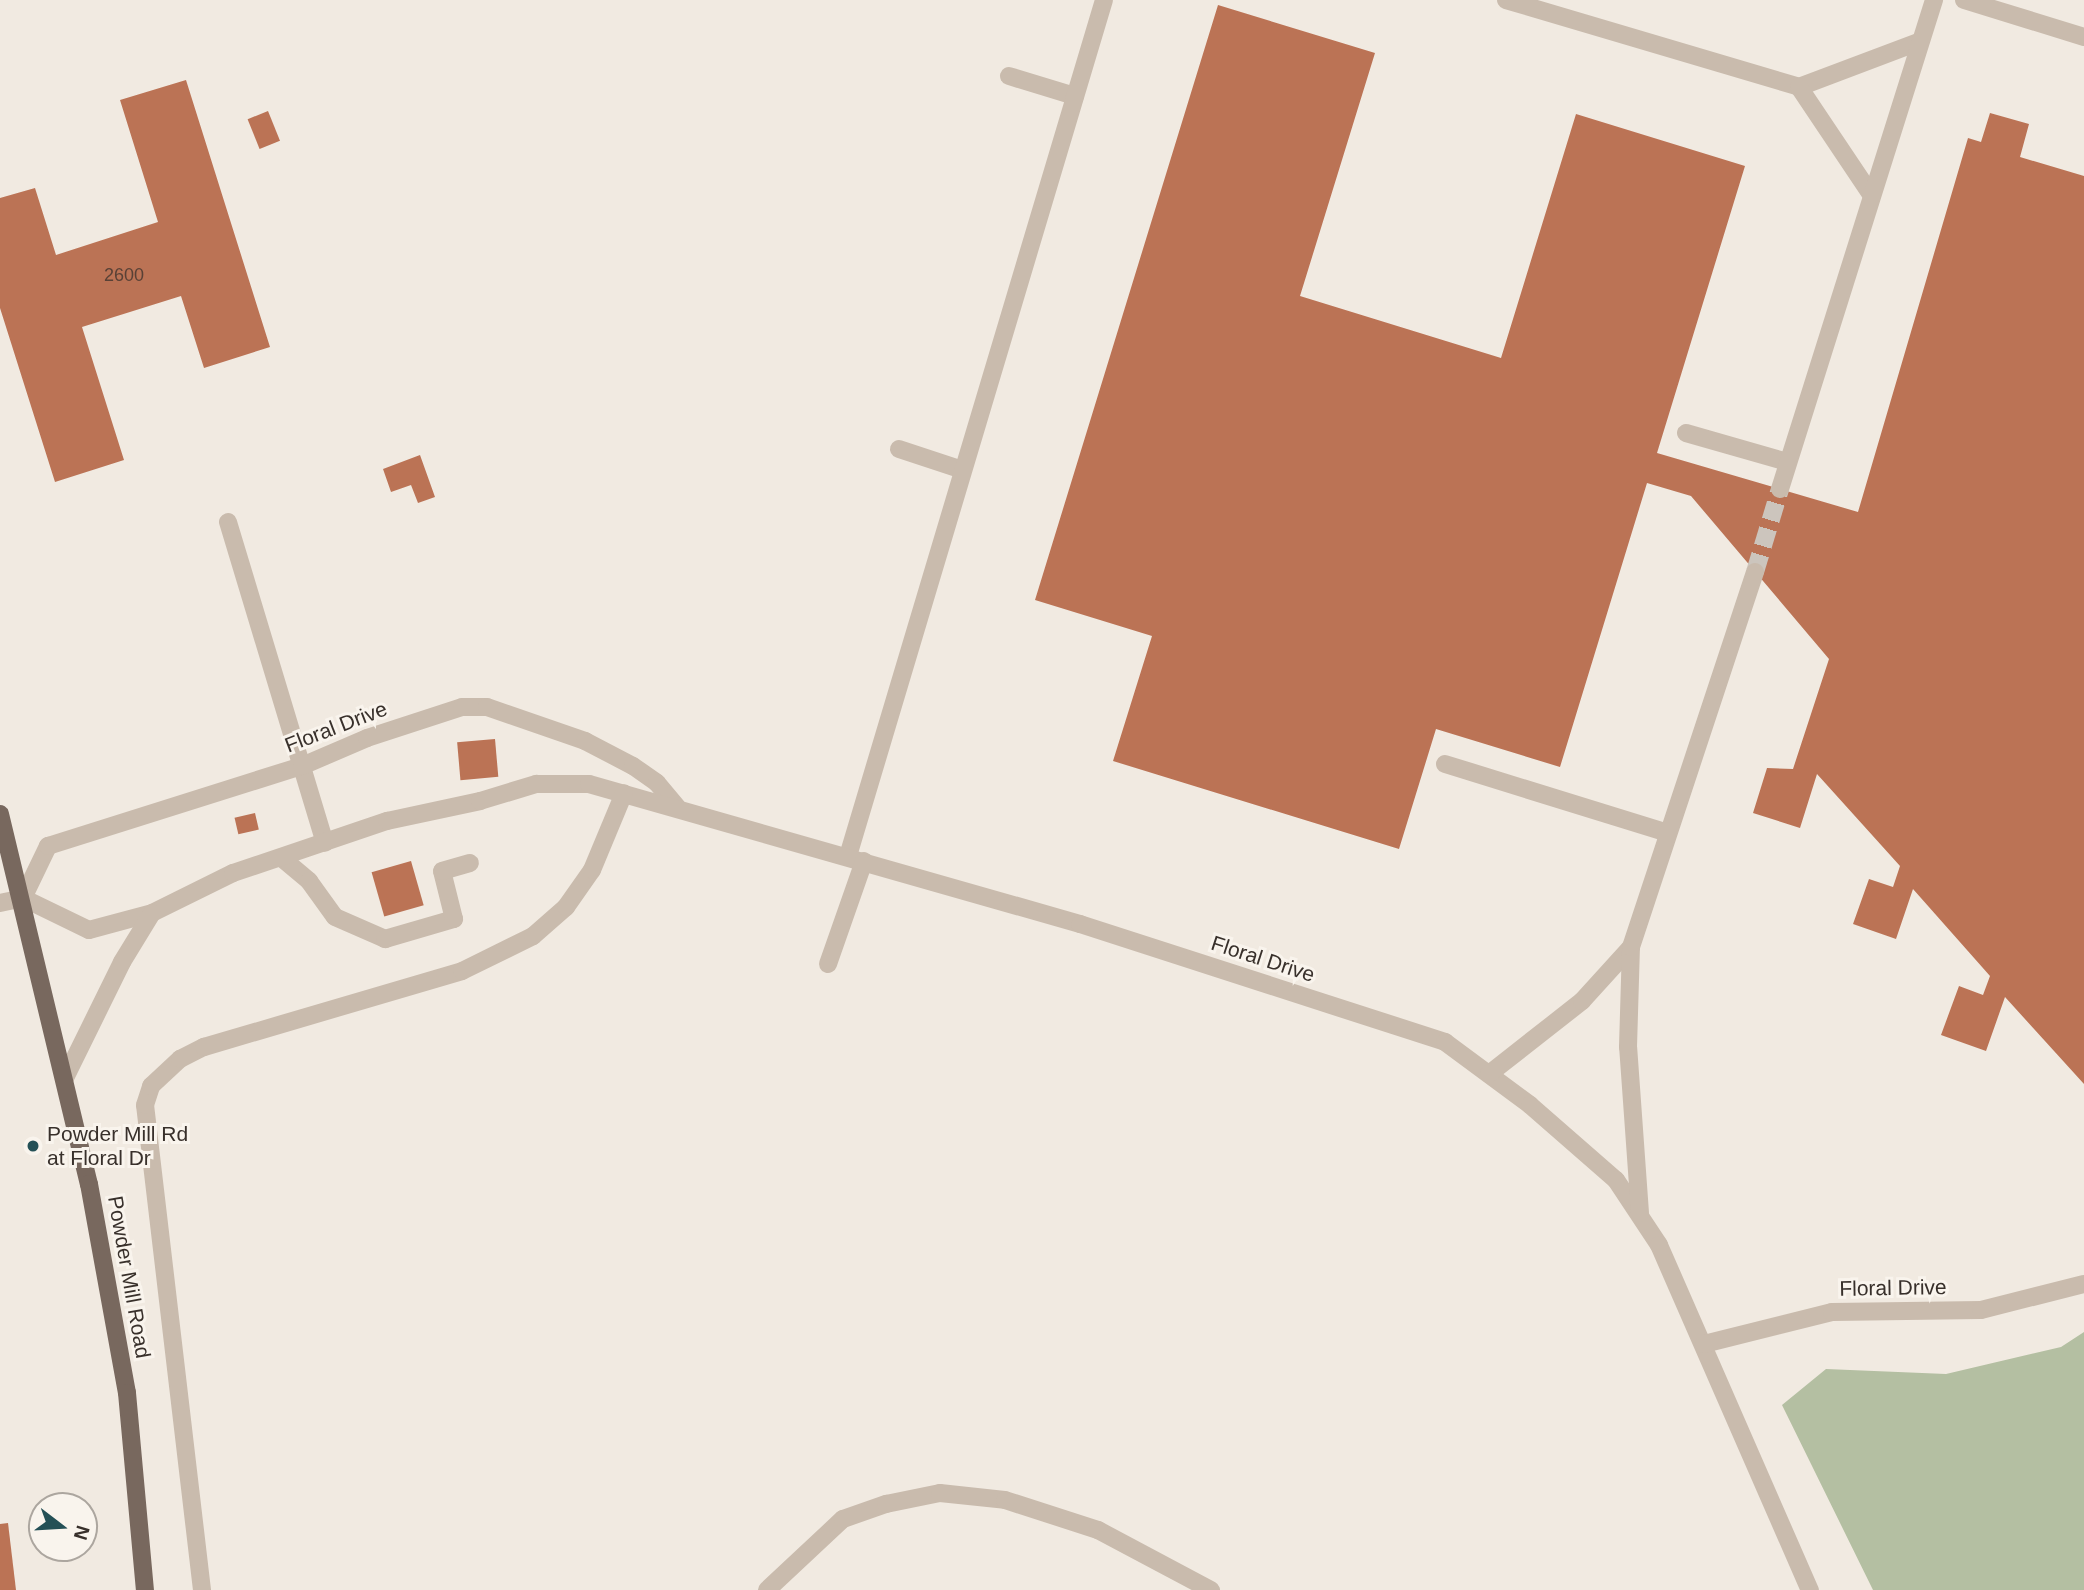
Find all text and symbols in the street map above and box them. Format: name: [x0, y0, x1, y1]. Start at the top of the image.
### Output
house number: 2600: [104, 264, 144, 286]
street label: Floral Drive: [281, 696, 391, 758]
street label: Floral Drive: [1208, 930, 1318, 988]
place label: Powder Mill Rd at Floral Dr: [47, 1121, 188, 1171]
marker: Powder Mill Rd at Floral Dr: [25, 1138, 41, 1154]
street label: Powder Mill Road: [102, 1194, 156, 1360]
street label: Floral Drive: [1839, 1274, 1947, 1302]
north arrow: [28, 1492, 98, 1562]
text: N: [70, 1523, 94, 1542]

